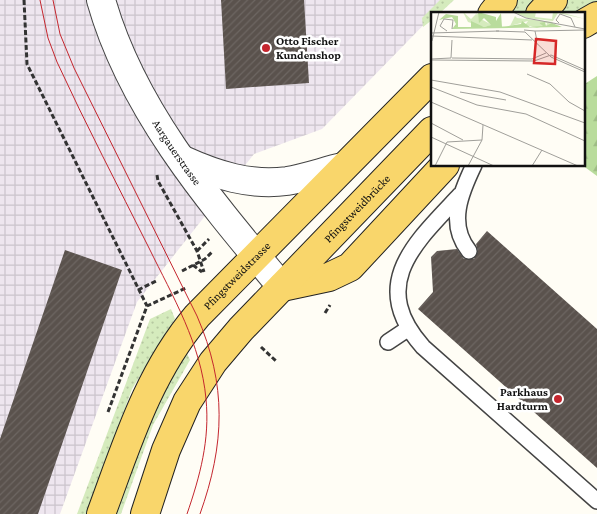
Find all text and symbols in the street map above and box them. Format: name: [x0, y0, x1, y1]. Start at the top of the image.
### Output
inset map: [431, 12, 584, 166]
place label: Otto Fischer Kundenshop: [276, 34, 341, 62]
marker: Otto Fischer Kundenshop: [260, 42, 272, 54]
street label: Aargauerstrasse: [149, 117, 204, 188]
street label: Pfingstweidbrücke: [321, 172, 393, 246]
street label: Pfingstweidstrasse: [200, 239, 273, 312]
place label: Parkhaus Hardturm: [497, 385, 549, 413]
marker: Parkhaus Hardturm: [552, 393, 564, 405]

